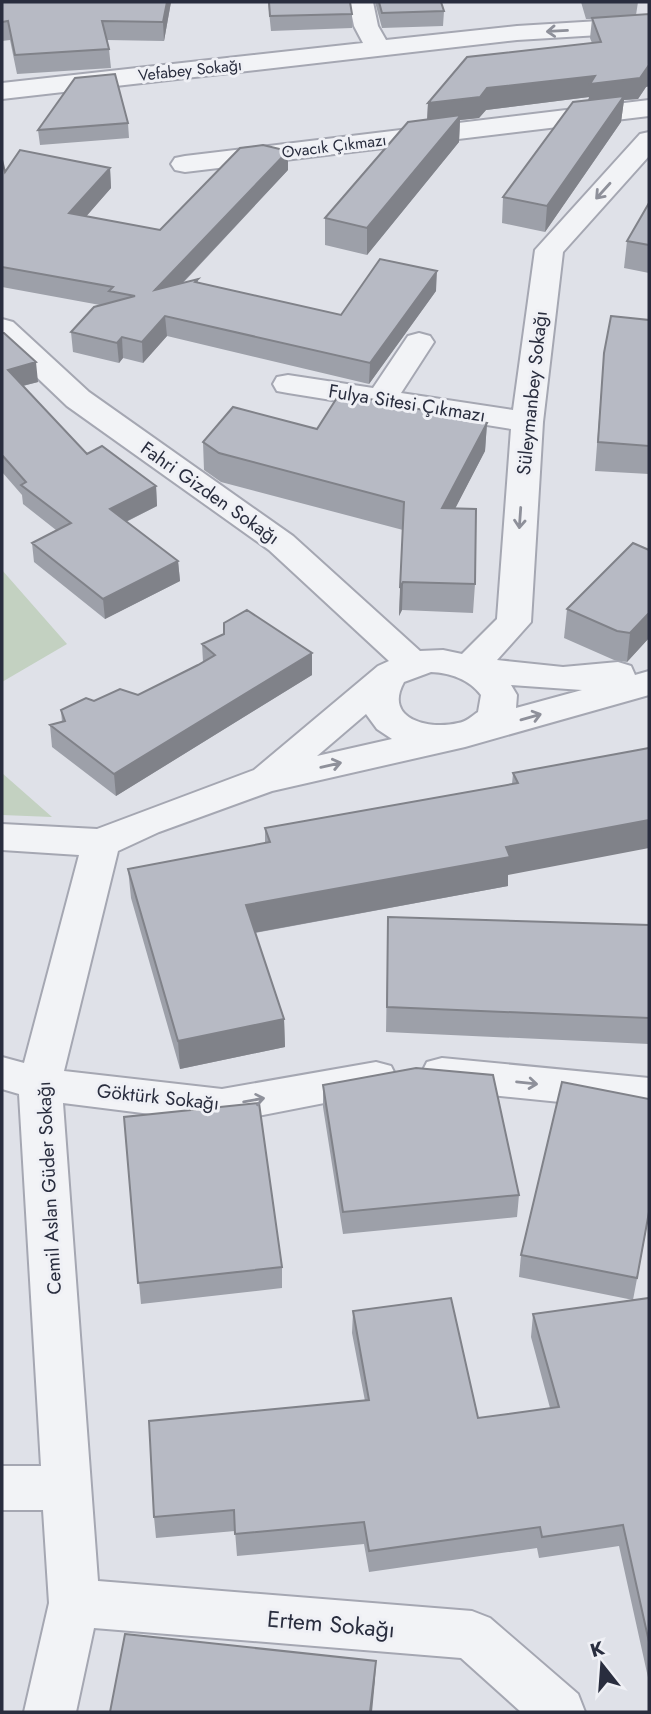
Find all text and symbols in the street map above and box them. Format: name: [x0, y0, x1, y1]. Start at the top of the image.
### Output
one-way arrow: [545, 24, 568, 37]
street label: Vefabey Sokağı: [137, 53, 243, 87]
street label: Ovacık Çıkmazı: [280, 128, 388, 164]
one-way arrow: [595, 182, 612, 199]
street label: Süleymanbey Sokağı: [510, 310, 554, 476]
street label: Fulya Sitesi Çıkmazı: [327, 377, 487, 429]
street label: Fahri Gizden Sokağı: [135, 435, 285, 551]
one-way arrow: [514, 506, 527, 529]
one-way arrow: [520, 709, 542, 722]
one-way arrow: [319, 758, 342, 771]
one-way arrow: [515, 1076, 538, 1089]
street label: Göktürk Sokağı: [96, 1077, 220, 1117]
street label: Cemil Aslan Güder Sokağı: [30, 1081, 68, 1295]
one-way arrow: [242, 1093, 265, 1107]
street label: Ertem Sokağı: [266, 1601, 396, 1647]
north arrow: [567, 1630, 637, 1700]
text: K: [587, 1634, 608, 1664]

